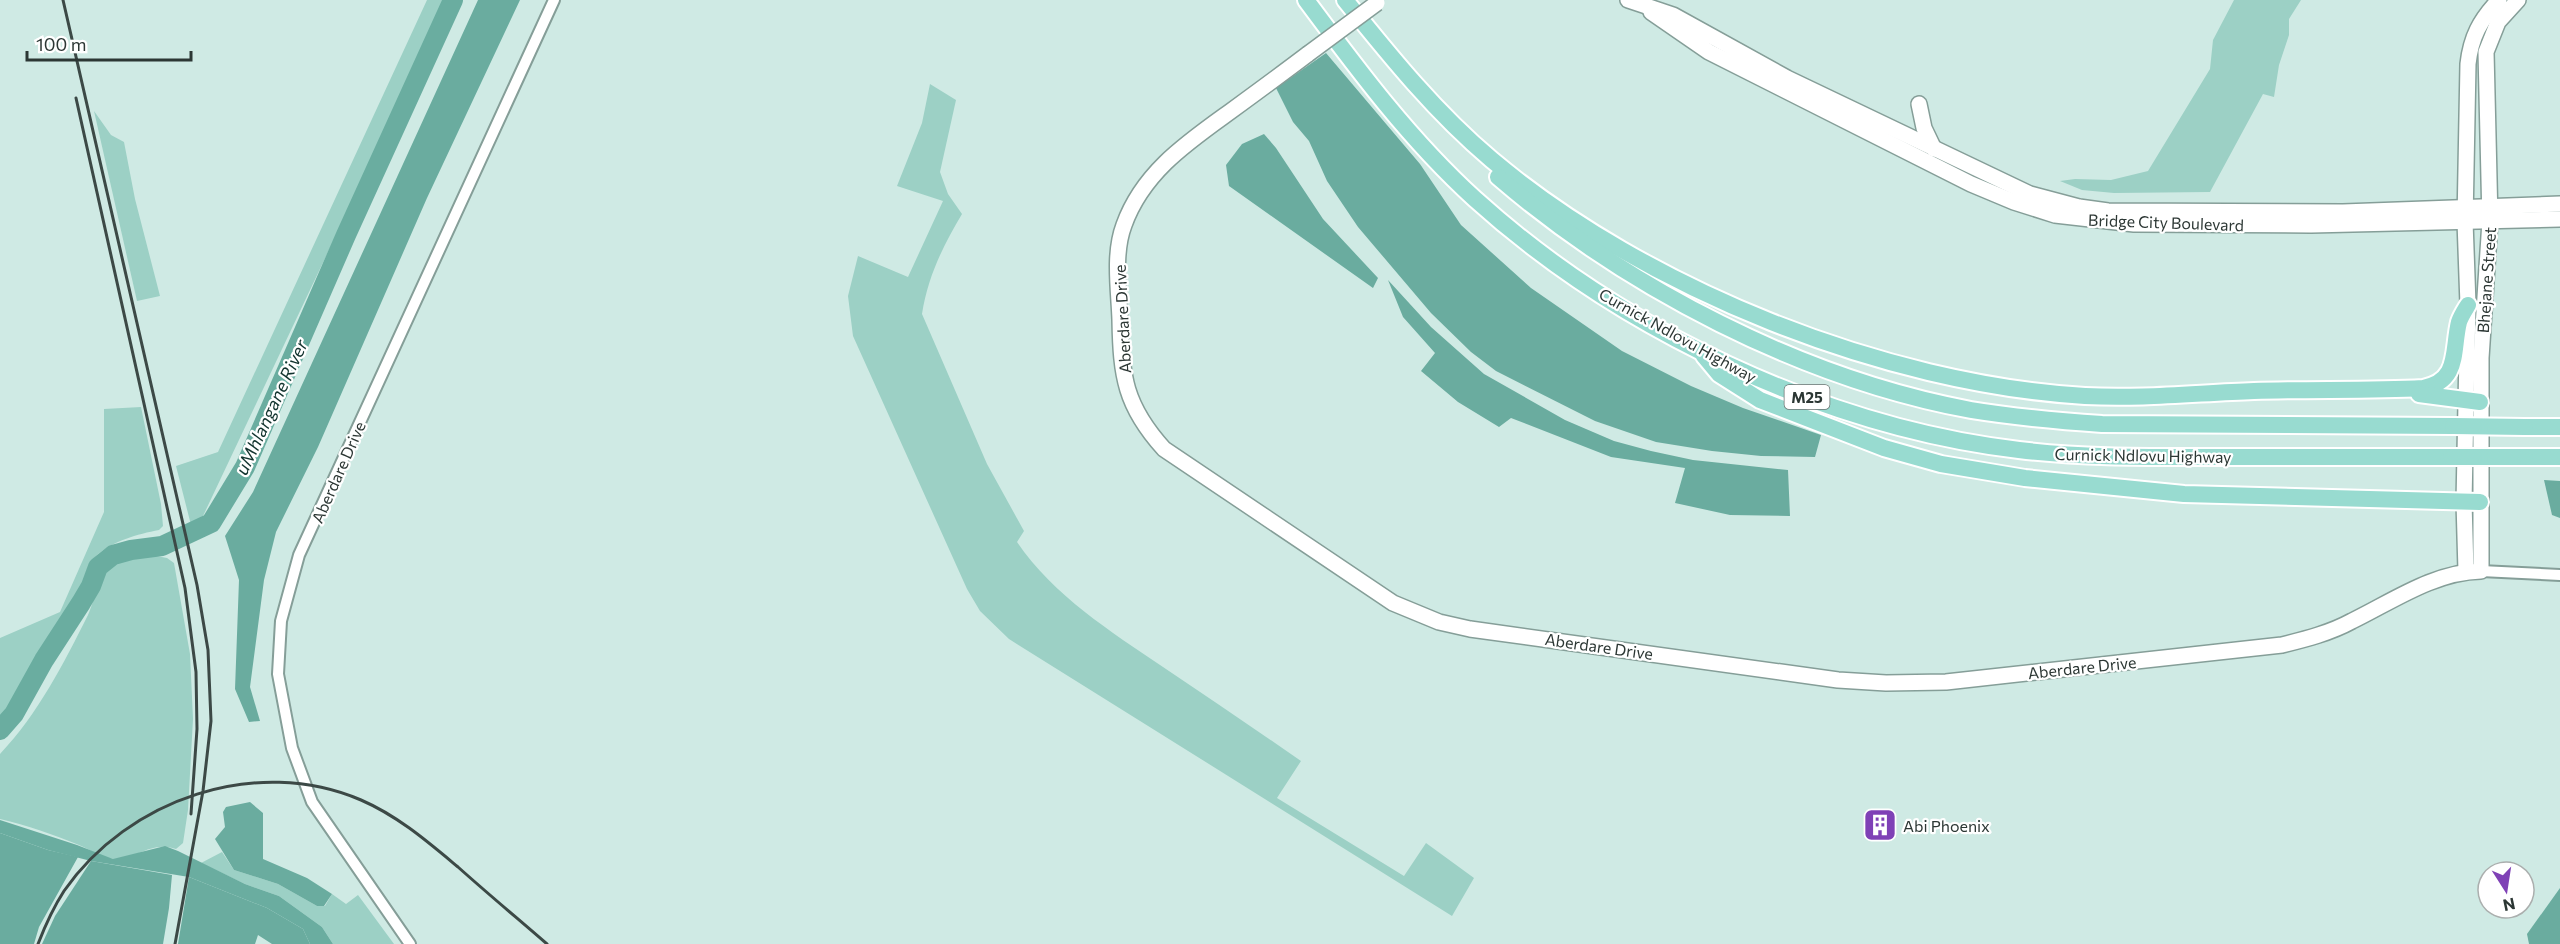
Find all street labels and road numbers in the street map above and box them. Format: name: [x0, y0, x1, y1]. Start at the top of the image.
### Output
street label: Bridge City Boulevard: [2088, 210, 2244, 234]
street label: Bhejane Street: [2473, 226, 2499, 334]
street label: Aberdare Drive: [1110, 264, 1134, 374]
street label: Curnick Ndlovu Highway: [1596, 284, 1760, 386]
road number: M25: [1784, 385, 1830, 409]
street label: Aberdare Drive: [307, 418, 369, 526]
street label: Curnick Ndlovu Highway: [2054, 444, 2232, 466]
street label: Aberdare Drive: [1544, 629, 1654, 663]
street label: Aberdare Drive: [2027, 652, 2137, 682]

